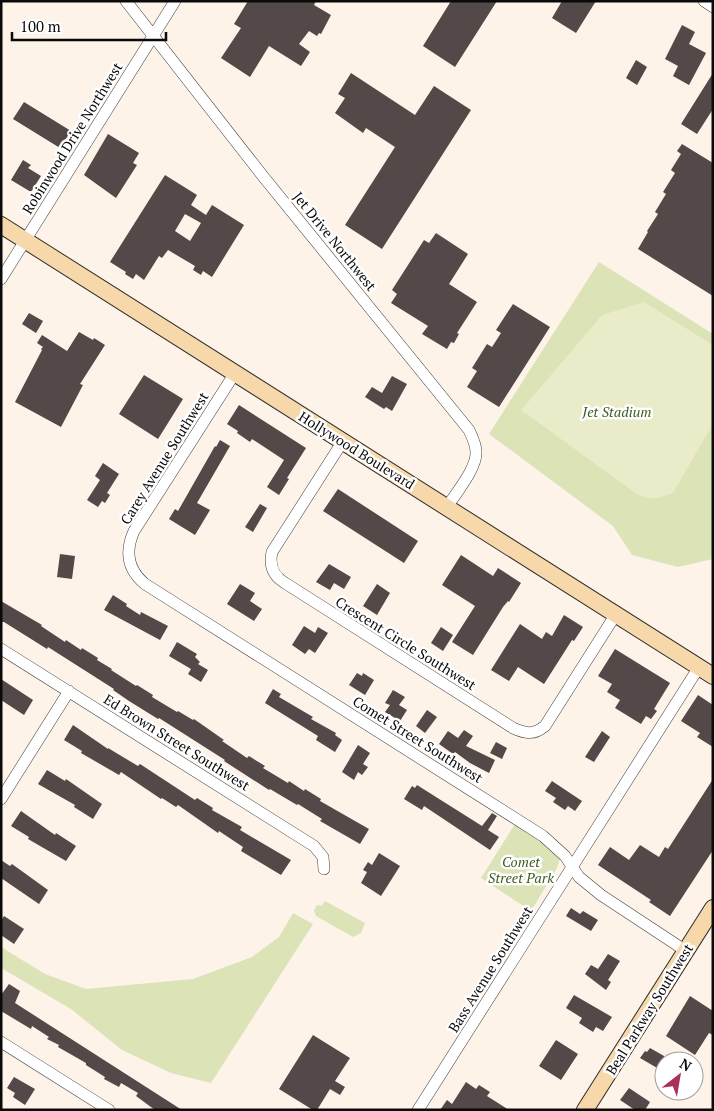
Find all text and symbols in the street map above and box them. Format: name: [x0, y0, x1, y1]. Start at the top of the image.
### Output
scale bar: [12, 10, 166, 42]
text: 100 m: [20, 16, 61, 36]
street label: Robinwood Drive Northwest: [18, 58, 127, 217]
street label: Jet Drive Northwest: [289, 187, 381, 295]
street label: Carey Avenue Southwest: [115, 388, 213, 528]
park label: Jet Stadium: [582, 402, 651, 421]
street label: Hollywood Boulevard: [295, 407, 419, 493]
street label: Crescent Circle Southwest: [332, 592, 481, 695]
street label: Ed Brown Street Southwest: [100, 689, 254, 795]
street label: Comet Street Southwest: [349, 691, 487, 787]
park label: Comet Street Park: [488, 852, 554, 887]
street label: Bass Avenue Southwest: [443, 902, 537, 1036]
street label: Beal Parkway Southwest: [601, 939, 698, 1078]
north arrow: [654, 1051, 704, 1101]
text: N: [677, 1054, 696, 1076]

